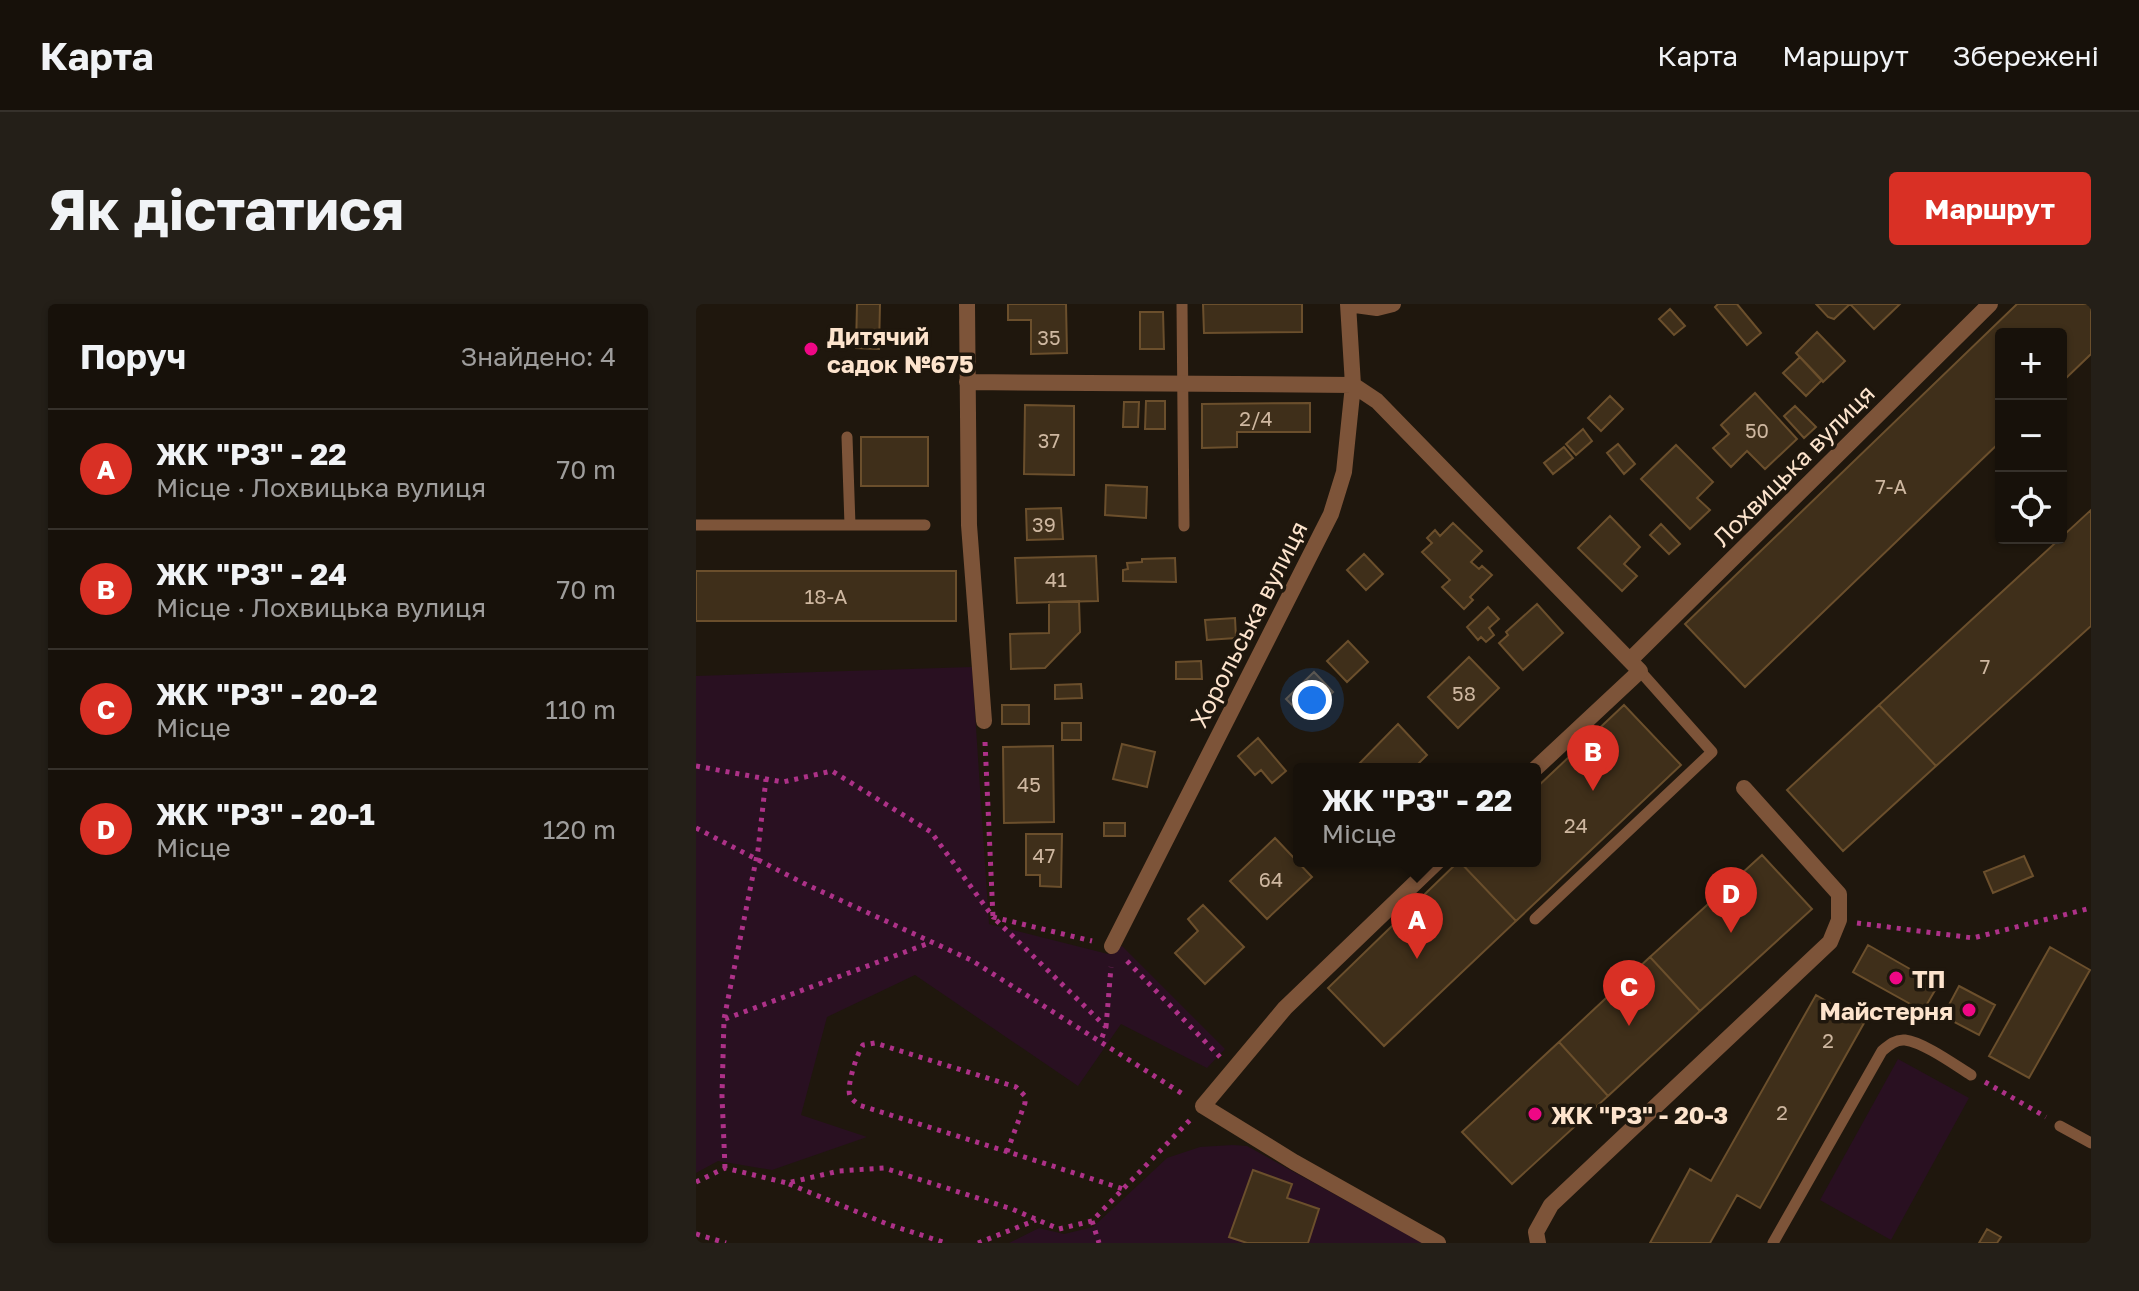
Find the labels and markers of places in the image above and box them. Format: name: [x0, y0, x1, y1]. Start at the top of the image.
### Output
place label: Дитячий садок №675: [827, 321, 974, 378]
marker: Дитячий садок №675: [802, 340, 820, 358]
pin: B: [1567, 725, 1619, 791]
pin: D: [1705, 867, 1757, 933]
pin: A: [1391, 893, 1443, 959]
pin: C: [1603, 960, 1655, 1026]
place label: ТП: [1912, 964, 1946, 993]
marker: ТП: [1887, 969, 1905, 987]
place label: Майстерня: [1819, 996, 1953, 1025]
marker: Майстерня: [1960, 1001, 1978, 1019]
place label: ЖК "РЗ" - 20-3: [1551, 1100, 1728, 1129]
marker: ЖК "РЗ" - 20-3: [1526, 1105, 1544, 1123]

